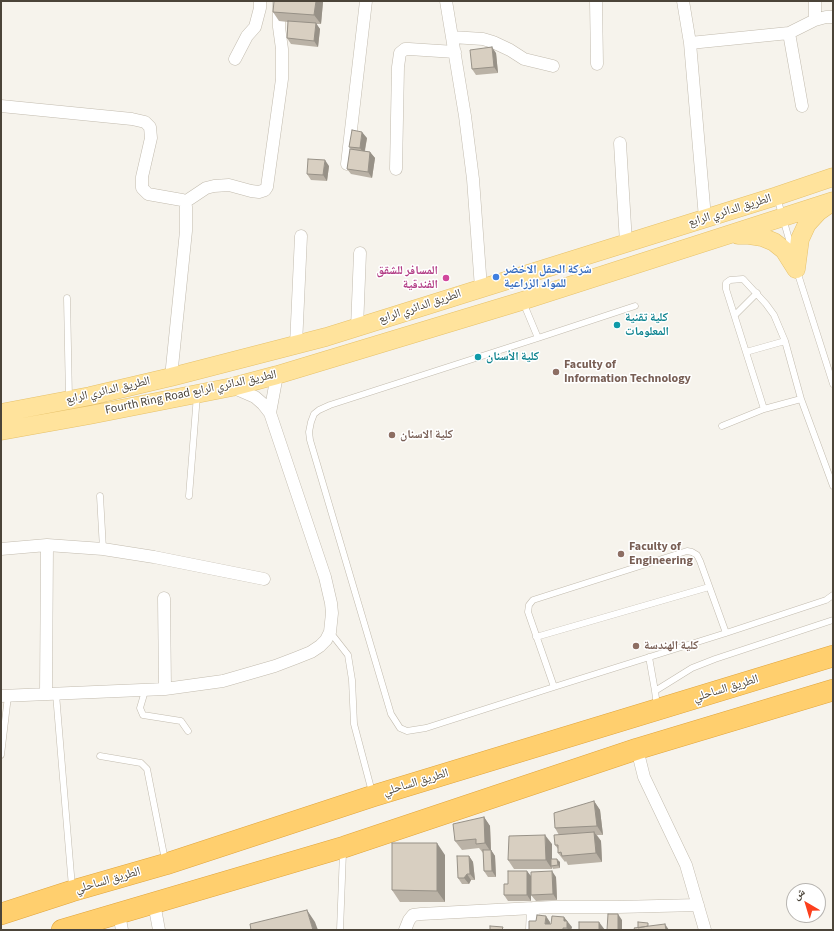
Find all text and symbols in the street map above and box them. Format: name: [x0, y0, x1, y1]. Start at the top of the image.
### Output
street label: الطريق الدائري الرابع: [687, 192, 773, 230]
place label: شركة الحقل الاخضر للمواد الزراعية: [504, 263, 592, 291]
place label: المسافر للشقق الفندقية: [377, 264, 438, 292]
marker: شركة الحقل الاخضر للمواد الزراعية: [491, 272, 501, 282]
marker: المسافر للشقق الفندقية: [441, 273, 451, 283]
street label: الطريق الدائري الرابع: [377, 287, 463, 327]
place label: كلية تقنية المعلومات: [625, 311, 669, 339]
marker: كلية تقنية المعلومات: [612, 320, 622, 330]
place label: كلية الأسنان: [486, 350, 539, 364]
marker: كلية الأسنان: [473, 352, 483, 362]
place label: Faculty of Information Technology: [564, 358, 691, 386]
marker: Faculty of Information Technology: [551, 367, 561, 377]
street label: Fourth Ring Road الطريق الدائري الرابع: [104, 368, 278, 418]
street label: الطريق الدائري الرابع: [64, 374, 152, 408]
place label: كلية الاسنان: [400, 428, 453, 442]
marker: كلية الاسنان: [387, 430, 397, 440]
place label: Faculty of Engineering: [629, 540, 693, 568]
marker: Faculty of Engineering: [616, 549, 626, 559]
place label: كلية الهندسة: [644, 639, 699, 653]
marker: كلية الهندسة: [631, 641, 641, 651]
street label: الطريق الساحلي: [692, 672, 760, 706]
street label: الطريق الساحلي: [382, 766, 450, 800]
street label: الطريق الساحلي: [74, 865, 142, 897]
north arrow: [786, 883, 826, 923]
text: ش: [790, 884, 808, 903]

